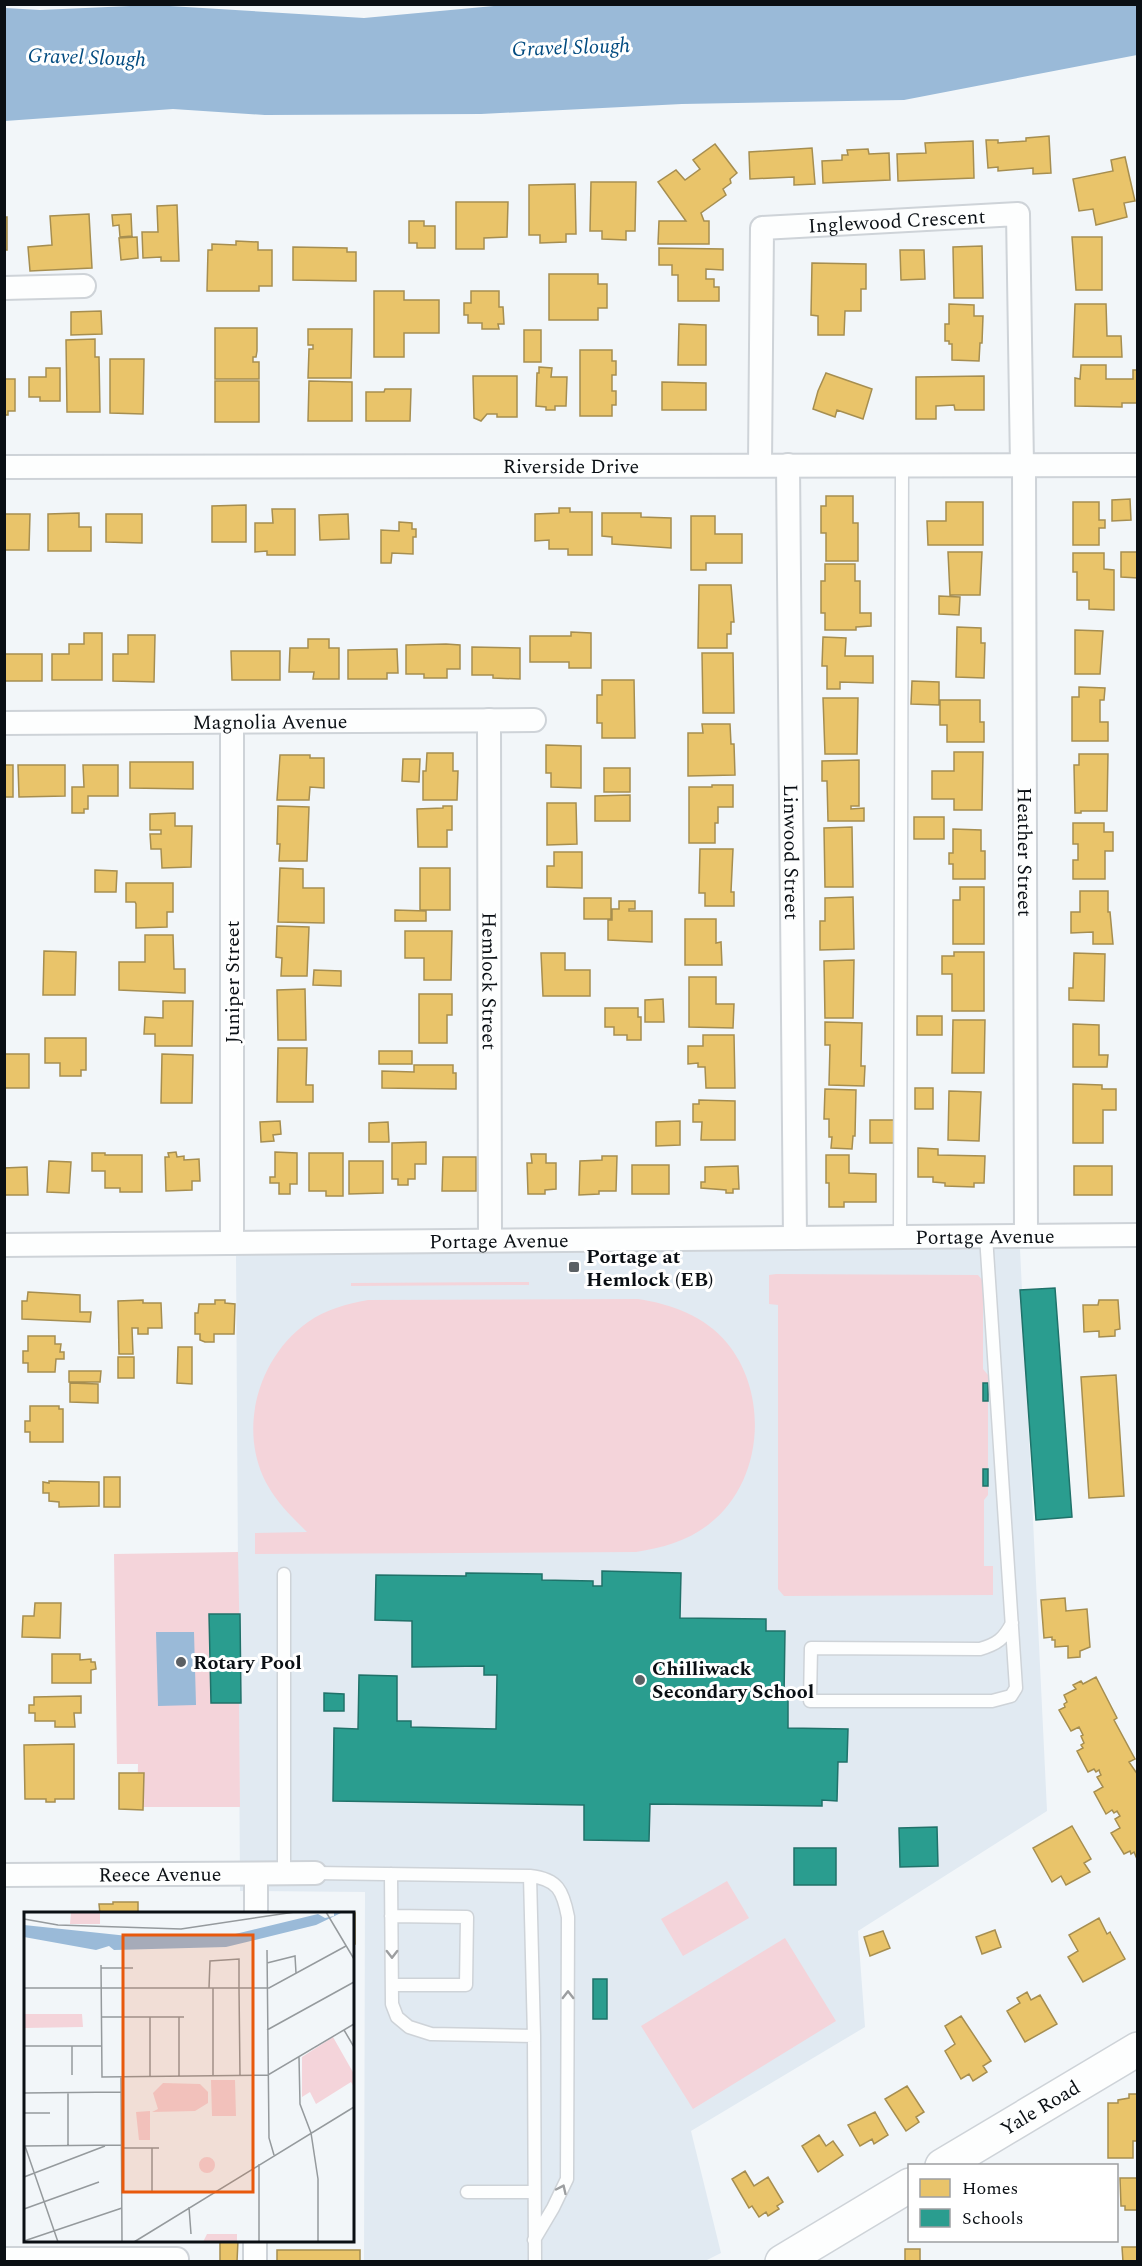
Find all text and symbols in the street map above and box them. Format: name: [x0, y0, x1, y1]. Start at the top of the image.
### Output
water label: Gravel Slough: [511, 30, 631, 66]
water label: Gravel Slough: [27, 40, 147, 76]
street label: Inglewood Crescent: [807, 202, 986, 241]
street label: Riverside Drive: [503, 452, 639, 482]
street label: Magnolia Avenue: [192, 707, 348, 738]
street label: Linwood Street: [775, 784, 806, 920]
street label: Heather Street: [1009, 787, 1039, 917]
street label: Hemlock Street: [473, 912, 504, 1050]
street label: Juniper Street: [218, 920, 248, 1044]
street label: Portage Avenue: [915, 1222, 1055, 1253]
street label: Portage Avenue: [429, 1226, 569, 1257]
place label: Portage at Hemlock (EB): [586, 1242, 713, 1295]
marker: Portage at Hemlock (EB): [567, 1260, 581, 1274]
place label: Rotary Pool: [193, 1648, 302, 1678]
place label: Chilliwack Secondary School: [652, 1654, 814, 1707]
marker: Rotary Pool: [174, 1655, 188, 1669]
marker: Chilliwack Secondary School: [633, 1673, 647, 1687]
street label: Reece Avenue: [98, 1860, 222, 1890]
inset map: [24, 1912, 354, 2242]
one-way arrow: [386, 1949, 398, 1958]
one-way arrow: [562, 1990, 574, 1999]
street label: Yale Road: [995, 2073, 1086, 2144]
legend: [908, 2164, 1118, 2242]
text: Homes: [962, 2175, 1018, 2202]
one-way arrow: [555, 2184, 567, 2195]
text: Schools: [962, 2205, 1024, 2232]

